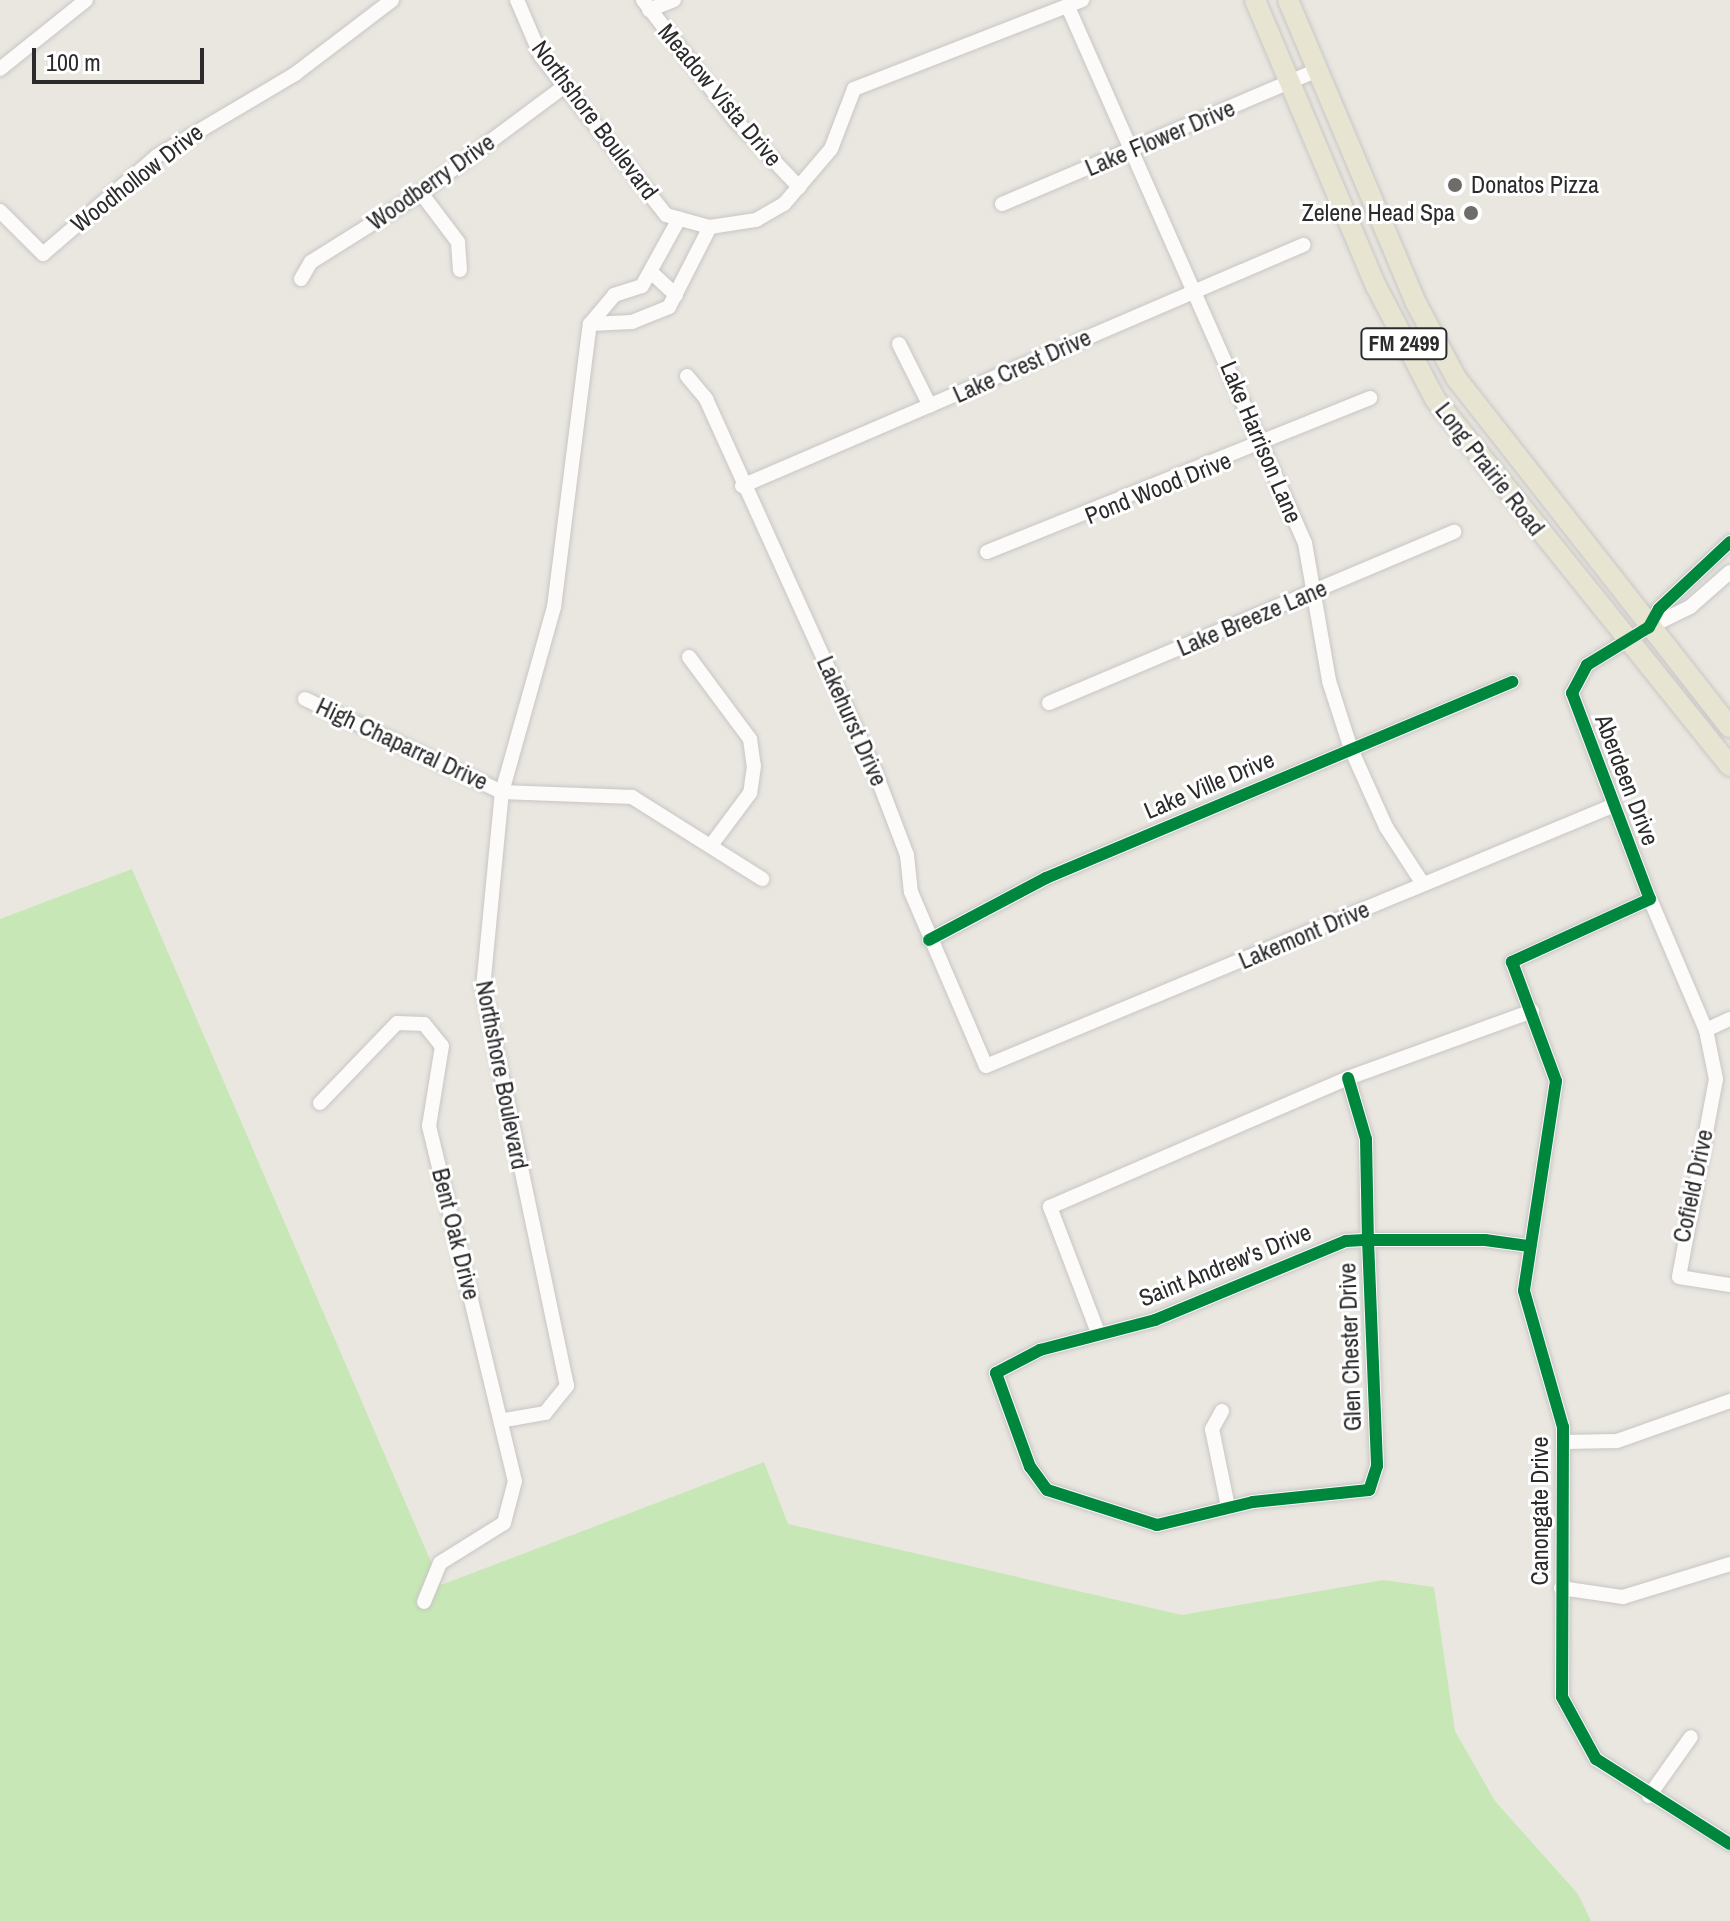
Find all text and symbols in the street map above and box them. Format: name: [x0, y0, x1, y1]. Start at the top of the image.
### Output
street label: Meadow Vista Drive: [652, 18, 788, 172]
scale bar: [36, 32, 208, 82]
street label: Northshore Boulevard: [526, 35, 664, 205]
text: 100 m: [46, 46, 101, 78]
street label: Lake Flower Drive: [1081, 94, 1239, 182]
street label: Woodhollow Drive: [65, 118, 209, 238]
street label: Woodberry Drive: [362, 128, 500, 236]
place label: Donatos Pizza: [1471, 171, 1599, 199]
marker: Donatos Pizza: [1446, 176, 1464, 194]
place label: Zelene Head Spa: [1302, 199, 1455, 227]
marker: Zelene Head Spa: [1462, 204, 1480, 222]
street label: Lake Crest Drive: [949, 323, 1095, 409]
road number: FM 2499: [1360, 326, 1448, 362]
street label: Lake Harrison Lane: [1214, 357, 1308, 527]
street label: Long Prairie Road: [1429, 397, 1551, 541]
street label: Pond Wood Drive: [1081, 446, 1235, 530]
street label: Lake Breeze Lane: [1173, 574, 1331, 662]
street label: Lakehurst Drive: [811, 652, 893, 790]
street label: High Chaparral Drive: [312, 692, 492, 796]
street label: Aberdeen Drive: [1589, 711, 1665, 849]
street label: Lake Ville Drive: [1140, 745, 1278, 825]
street label: Lakemont Drive: [1234, 895, 1374, 975]
street label: Northshore Boulevard: [470, 978, 534, 1172]
street label: Cofield Drive: [1667, 1127, 1719, 1245]
street label: Bent Oak Drive: [426, 1165, 486, 1303]
street label: Saint Andrew's Drive: [1134, 1217, 1316, 1313]
street label: Glen Chester Drive: [1333, 1262, 1367, 1432]
street label: Canongate Drive: [1526, 1437, 1554, 1585]

